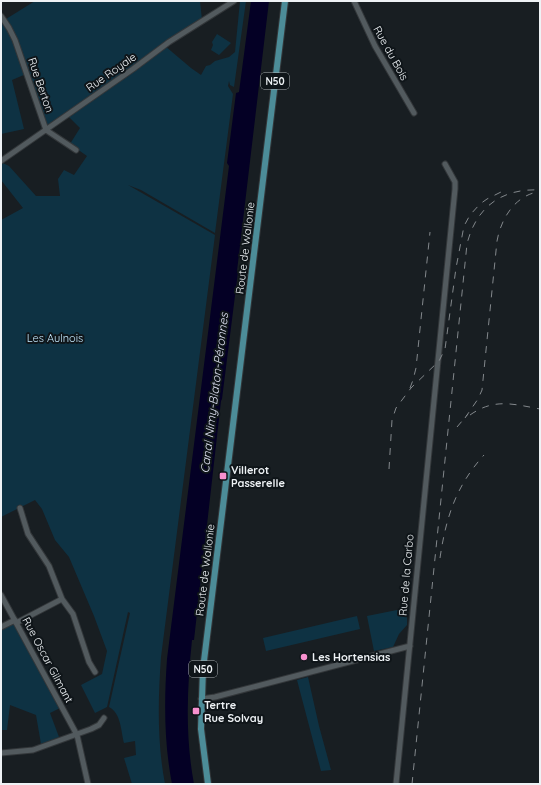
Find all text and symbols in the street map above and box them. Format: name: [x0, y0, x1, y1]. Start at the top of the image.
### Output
street label: Rue du Bois: [370, 23, 412, 83]
street label: Rue Royale: [83, 50, 139, 94]
street label: Rue Berton: [25, 56, 57, 114]
road number: N50: [261, 73, 289, 89]
street label: Route de Wallonie: [232, 201, 258, 295]
water label: Canal Nimy-Blaton-Péronnes: [197, 311, 231, 474]
park label: Les Aulnois: [27, 331, 83, 345]
place label: Villerot Passerelle: [231, 463, 285, 490]
marker: Villerot Passerelle: [218, 471, 228, 481]
street label: Route de Wallonie: [192, 523, 218, 617]
street label: Rue de la Carbo: [395, 533, 417, 617]
street label: Rue Oscar Gilmant: [19, 615, 77, 706]
place label: Les Hortensias: [312, 650, 390, 664]
marker: Les Hortensias: [299, 652, 309, 662]
road number: N50: [189, 661, 217, 677]
place label: Tertre Rue Solvay: [204, 698, 263, 725]
marker: Tertre Rue Solvay: [191, 706, 201, 716]

